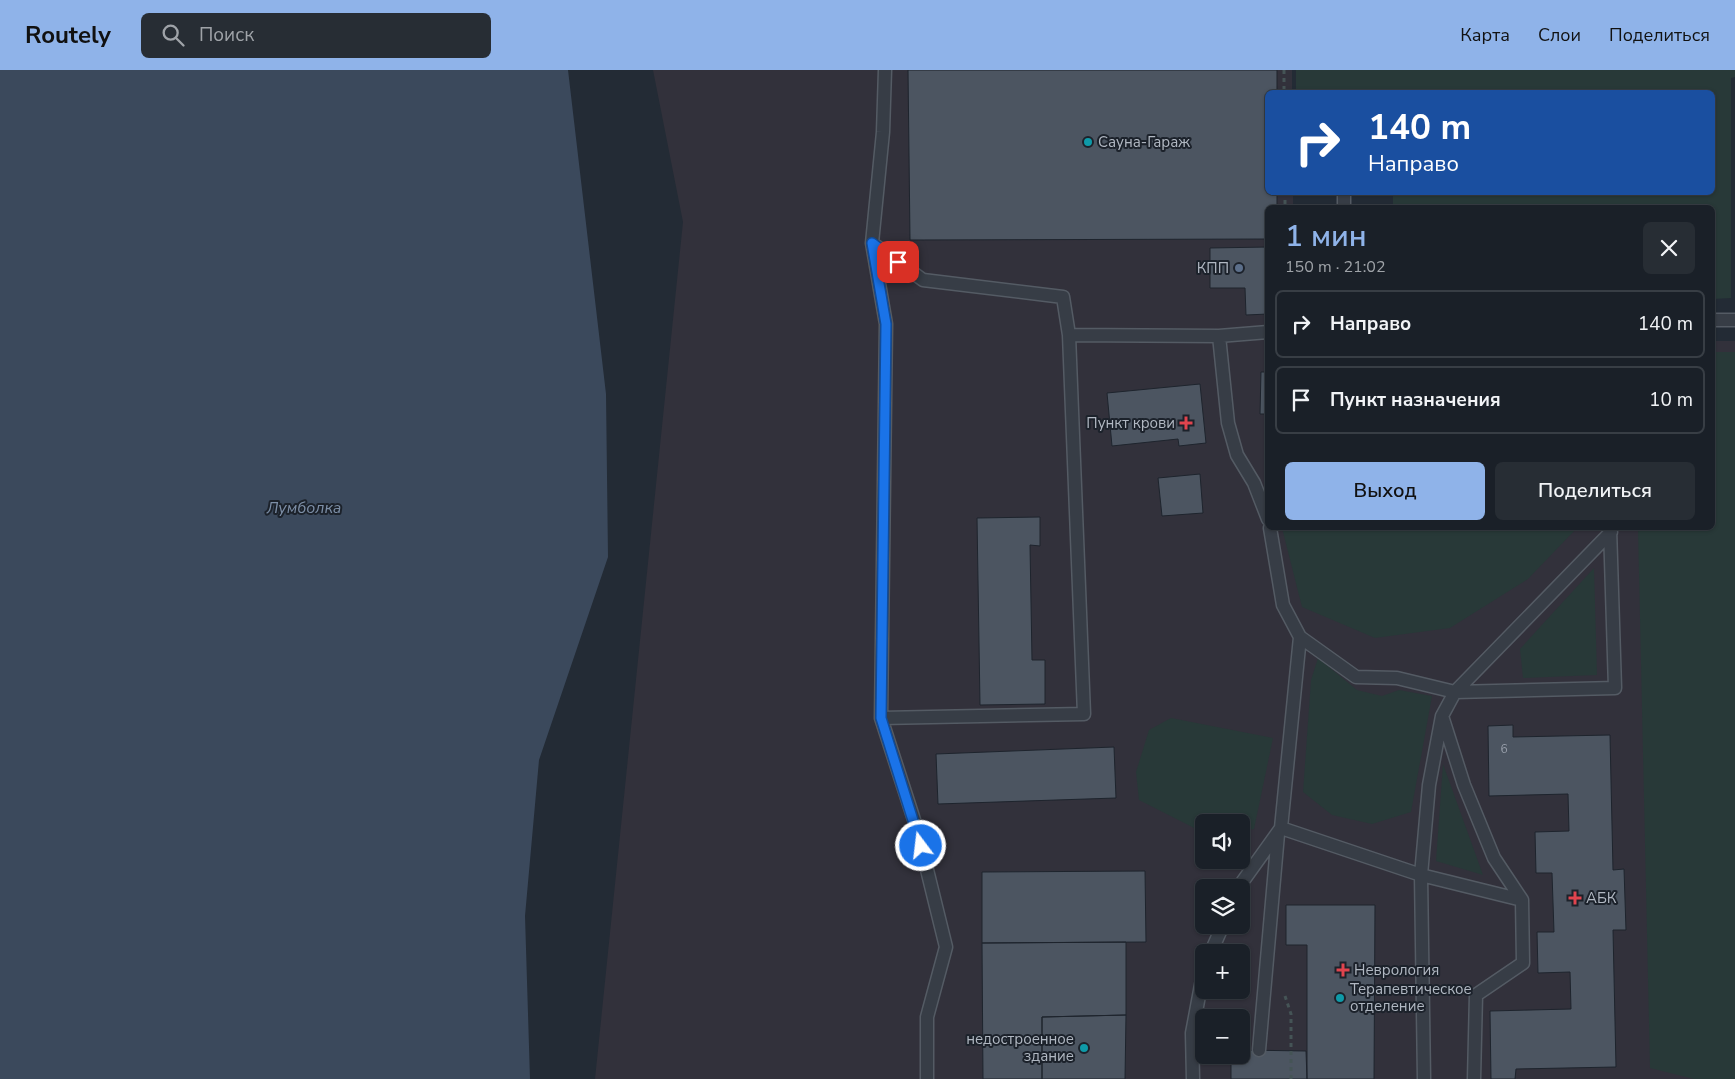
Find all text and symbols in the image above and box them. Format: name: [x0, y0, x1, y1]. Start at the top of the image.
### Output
search box: [141, 13, 491, 58]
text: Routely: [25, 19, 111, 51]
icon: search: [159, 21, 187, 49]
text: Поиск: [199, 22, 254, 48]
text: Карта: [1460, 23, 1510, 47]
text: Слои: [1538, 23, 1581, 47]
text: Поделиться: [1609, 23, 1710, 47]
text: 140 m: [1368, 104, 1471, 151]
icon: right: [1285, 110, 1350, 175]
place label: Сауна-Гараж: [1098, 132, 1190, 152]
marker: Сауна-Гараж: [1082, 136, 1094, 148]
text: Направо: [1368, 149, 1459, 179]
text: 1 мин: [1285, 216, 1367, 257]
button: close: [1643, 222, 1695, 274]
pin: [877, 241, 919, 283]
icon: arrive: [884, 248, 912, 276]
text: 150 m · 21:02: [1285, 256, 1386, 278]
place label: КПП: [1197, 258, 1229, 278]
marker: КПП: [1233, 262, 1245, 274]
icon: right: [1287, 310, 1315, 338]
text: Направо: [1330, 311, 1411, 337]
text: 140 m: [1638, 311, 1693, 337]
icon: arrive: [1287, 386, 1315, 414]
text: Пункт назначения: [1330, 387, 1501, 413]
text: 10 m: [1649, 387, 1693, 413]
place label: Пункт крови: [1086, 413, 1175, 433]
marker: Пункт крови: [1179, 416, 1193, 430]
button: Выход: [1285, 462, 1485, 520]
button: Поделиться: [1495, 462, 1695, 520]
water label: Лумболка: [266, 497, 341, 519]
house number: 6: [1500, 741, 1508, 757]
map controls: [1195, 814, 1250, 1064]
button: sound: [1195, 814, 1250, 869]
position arrow: [894, 819, 946, 871]
button: layers: [1195, 879, 1250, 934]
place label: АБК: [1586, 888, 1617, 908]
marker: АБК: [1568, 891, 1582, 905]
button: +: [1195, 944, 1250, 999]
place label: Неврология: [1354, 960, 1439, 980]
marker: Неврология: [1336, 963, 1350, 977]
place label: Терапевтическое отделение: [1350, 979, 1472, 1016]
marker: Терапевтическое отделение: [1334, 992, 1346, 1004]
button: −: [1195, 1009, 1250, 1064]
place label: недостроенное здание: [966, 1029, 1074, 1066]
marker: недостроенное здание: [1078, 1042, 1090, 1054]

